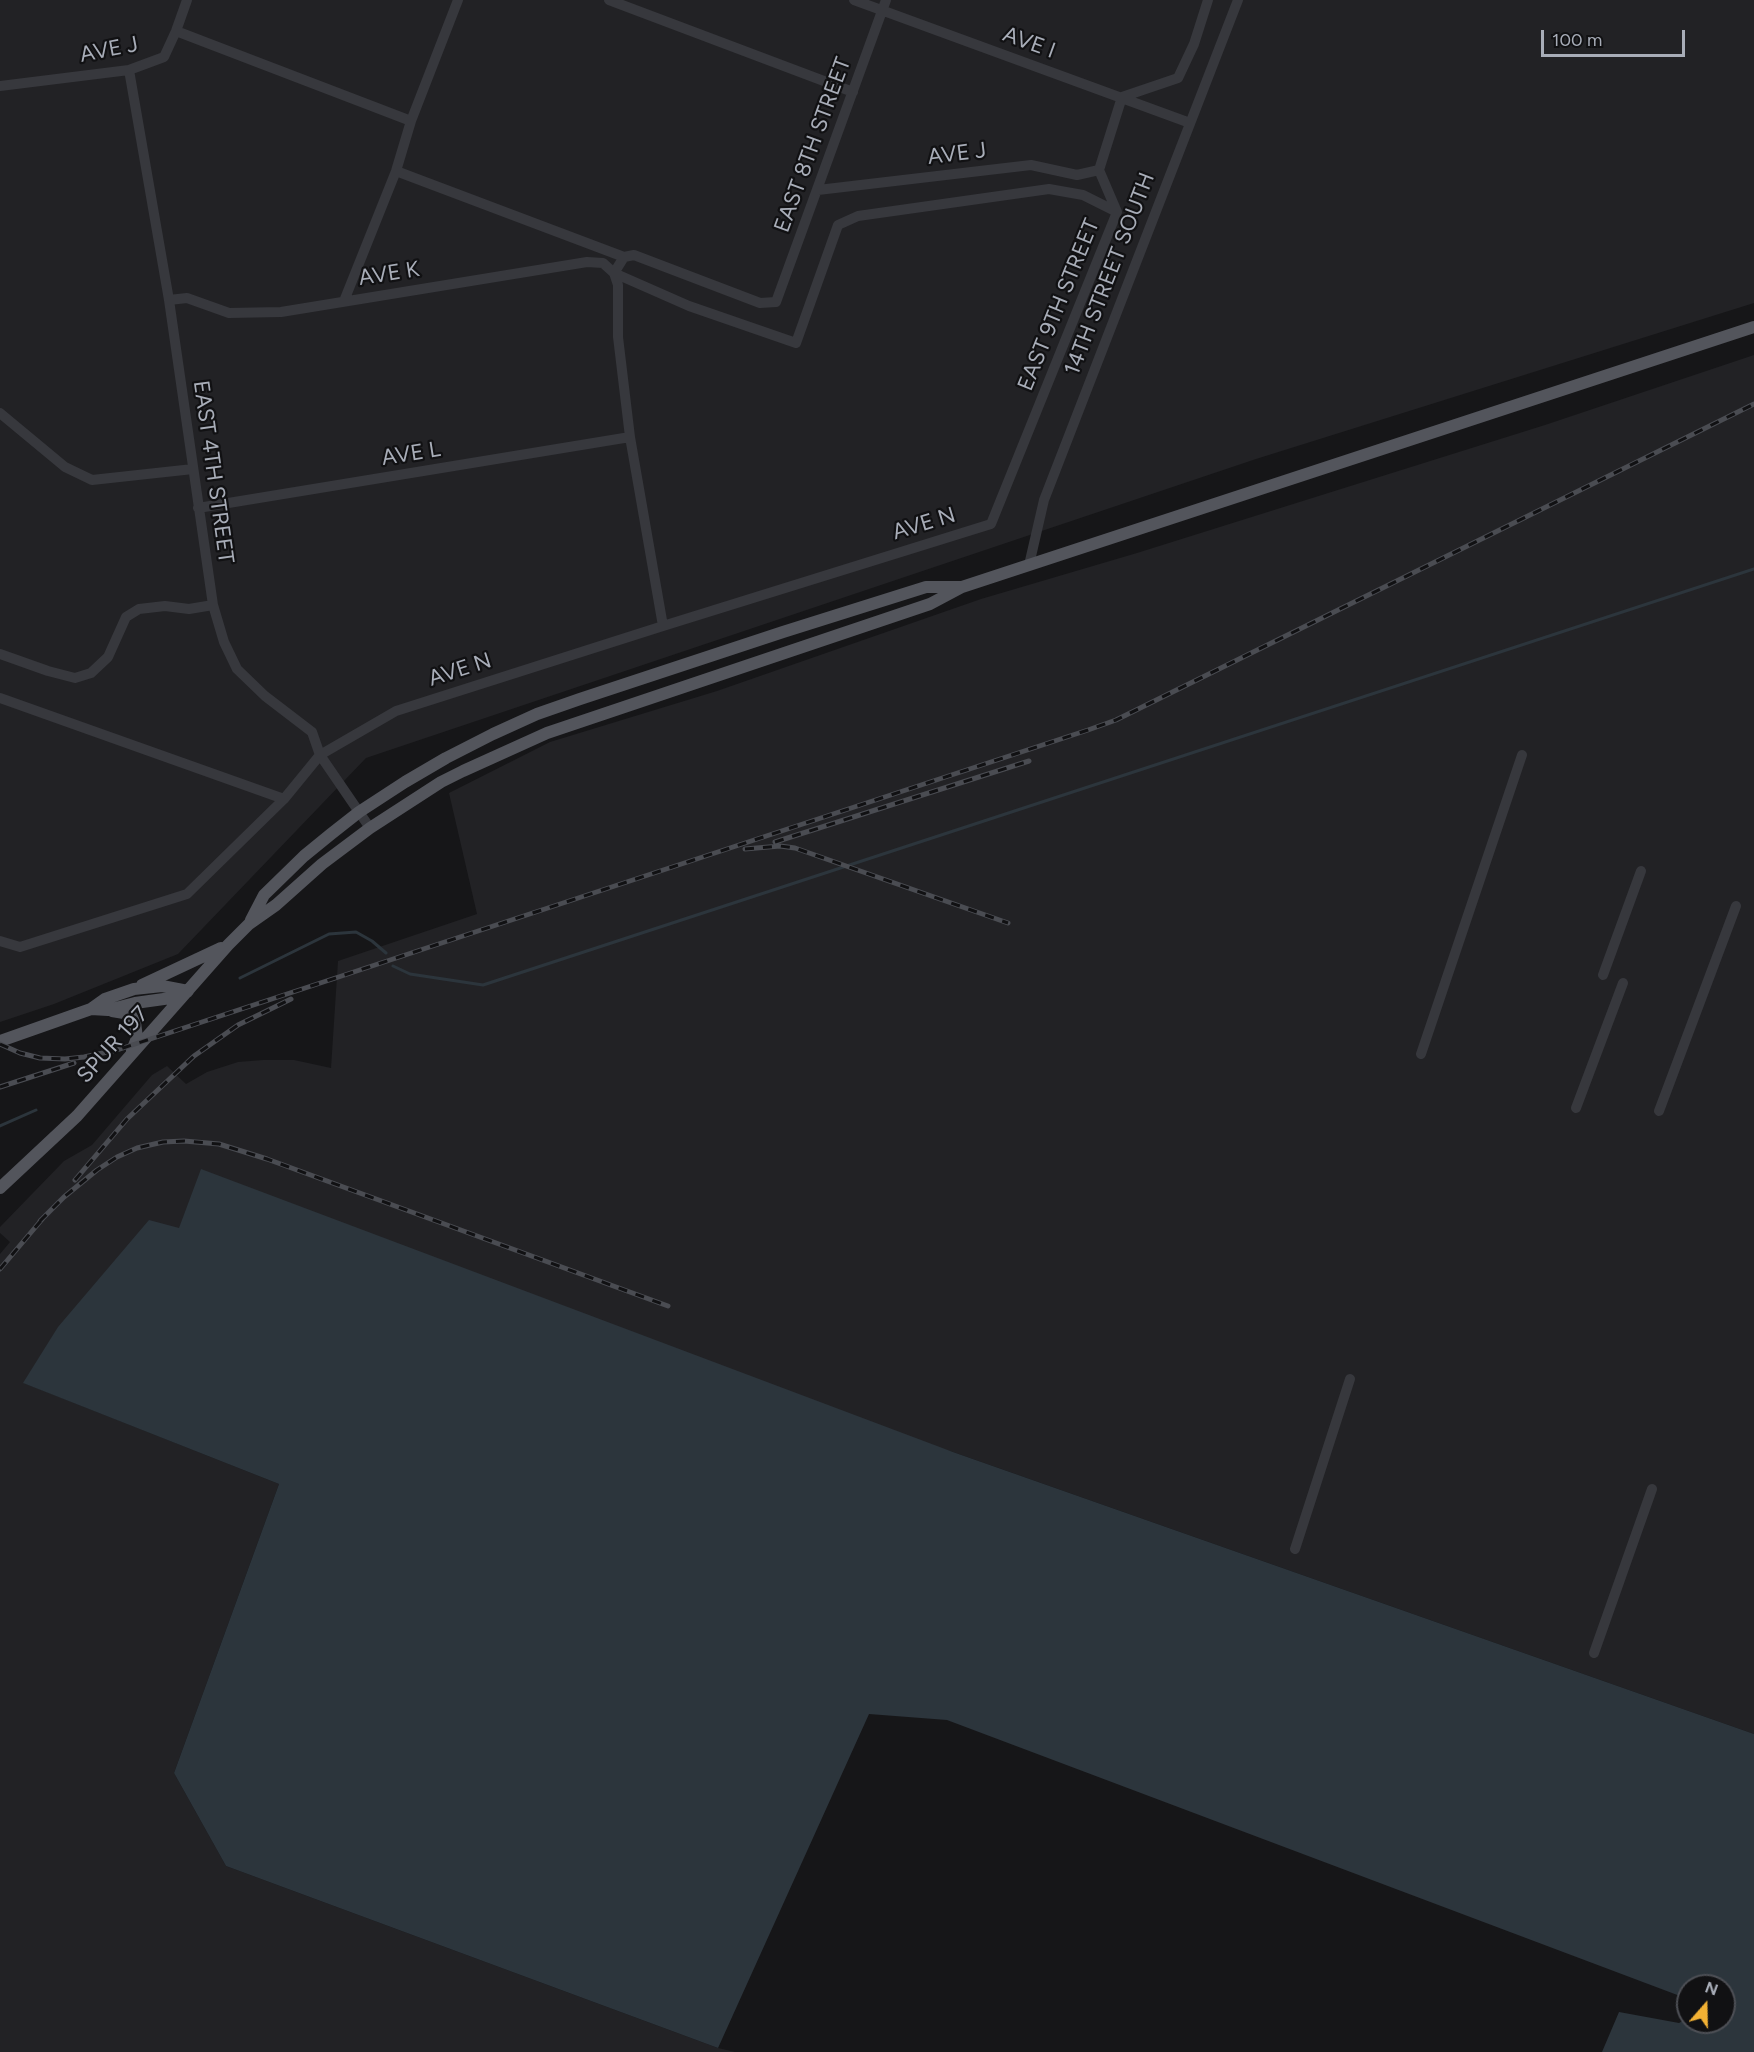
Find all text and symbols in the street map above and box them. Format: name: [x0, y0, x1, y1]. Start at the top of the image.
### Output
scale bar: [1544, 18, 1688, 56]
street label: AVE I: [999, 21, 1059, 65]
text: 100 m: [1552, 29, 1602, 51]
street label: AVE J: [78, 31, 140, 69]
street label: EAST 8TH STREET: [769, 54, 857, 236]
street label: AVE J: [926, 137, 988, 171]
street label: 14TH STREET SOUTH: [1059, 169, 1161, 379]
street label: EAST 9TH STREET: [1012, 215, 1106, 395]
street label: AVE K: [357, 256, 421, 292]
street label: EAST 4TH STREET: [187, 379, 239, 565]
street label: AVE L: [380, 436, 442, 472]
street label: AVE N: [889, 502, 959, 546]
street label: AVE N: [425, 647, 495, 693]
street label: SPUR 197: [72, 1001, 154, 1089]
north arrow: [1676, 1974, 1736, 2034]
text: N: [1703, 1977, 1721, 2000]

